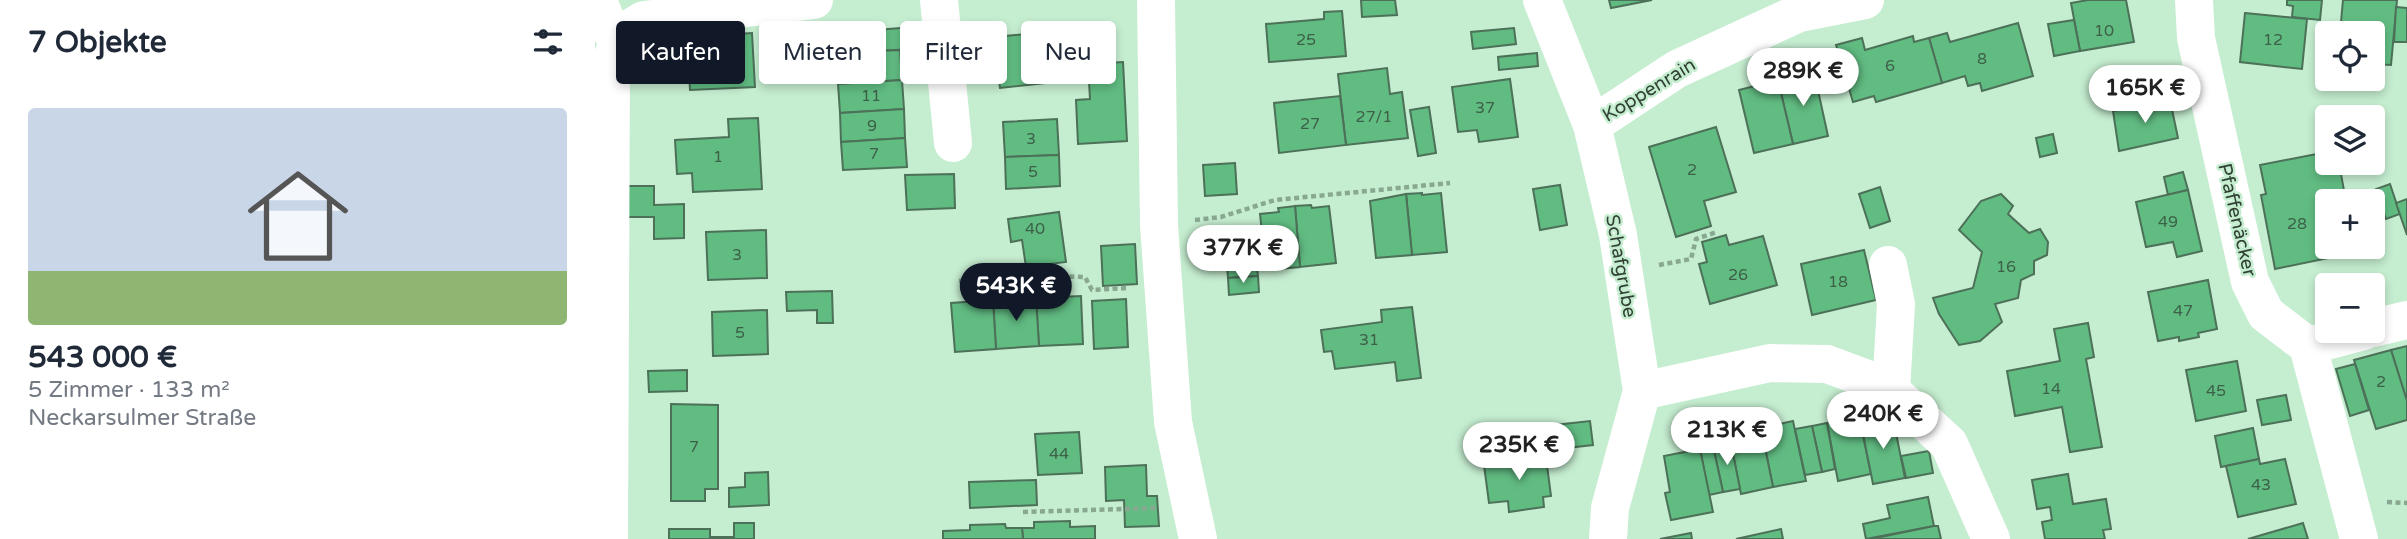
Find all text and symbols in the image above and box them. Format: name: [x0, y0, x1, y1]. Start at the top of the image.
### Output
chip: Kaufen: [616, 21, 745, 84]
chip: Mieten: [759, 21, 886, 84]
chip: Filter: [900, 21, 1007, 84]
chip: Neu: [1021, 21, 1116, 84]
house number: 10: [2094, 21, 2114, 41]
map controls: [2315, 21, 2385, 343]
button: locate: [2315, 21, 2385, 91]
icon: filters: [529, 23, 567, 61]
text: 7 Objekte: [28, 24, 167, 61]
house number: 25: [1296, 30, 1316, 50]
house number: 12: [2263, 30, 2283, 50]
pin: 289K €: [1746, 48, 1860, 108]
house number: 8: [1977, 49, 1987, 69]
street label: Koppenrain: [1598, 54, 1700, 126]
house number: 6: [1885, 56, 1895, 76]
text: 289K €: [1763, 57, 1843, 85]
pin: 165K €: [2088, 66, 2202, 125]
text: 165K €: [2105, 74, 2185, 102]
house number: 11: [861, 86, 881, 106]
house number: 37: [1475, 98, 1495, 118]
button: layers: [2315, 105, 2385, 175]
house number: 27/1: [1356, 107, 1392, 127]
house number: 27: [1300, 114, 1320, 134]
house number: 9: [867, 116, 877, 136]
house number: 3: [1026, 129, 1036, 149]
house number: 7: [869, 144, 879, 164]
house number: 1: [713, 147, 723, 167]
icon: home: [235, 153, 361, 279]
house number: 2: [1687, 160, 1697, 180]
street label: Pfaffenäcker: [2213, 161, 2261, 280]
house number: 5: [1028, 162, 1038, 182]
button: +: [2315, 189, 2385, 259]
house number: 49: [2158, 212, 2178, 232]
street label: Schafgrube: [1601, 213, 1641, 319]
house number: 28: [2287, 214, 2307, 234]
house number: 40: [1025, 219, 1045, 239]
pin: 377K €: [1186, 226, 1300, 285]
text: 377K €: [1203, 234, 1283, 262]
house number: 3: [732, 245, 742, 265]
house number: 16: [1996, 257, 2016, 277]
pin: 543K €: [959, 264, 1073, 323]
house number: 26: [1728, 265, 1748, 285]
text: 543K €: [976, 272, 1056, 300]
house number: 18: [1828, 272, 1848, 292]
button: −: [2315, 273, 2385, 343]
house number: 47: [2173, 301, 2193, 321]
house number: 5: [735, 323, 745, 343]
house number: 31: [1359, 330, 1379, 350]
text: 543 000 €: [28, 339, 177, 376]
house number: 2: [2376, 372, 2386, 392]
text: 5 Zimmer · 133 m²: [28, 376, 230, 404]
house number: 14: [2041, 379, 2061, 399]
house number: 45: [2206, 381, 2226, 401]
pin: 240K €: [1826, 392, 1940, 451]
text: 240K €: [1843, 400, 1923, 428]
text: Neckarsulmer Straße: [28, 404, 256, 432]
pin: 213K €: [1670, 407, 1784, 467]
text: 213K €: [1687, 416, 1767, 444]
pin: 235K €: [1462, 422, 1576, 482]
text: 235K €: [1479, 431, 1559, 459]
house number: 7: [689, 437, 699, 457]
house number: 44: [1049, 444, 1069, 464]
house number: 43: [2251, 475, 2271, 495]

